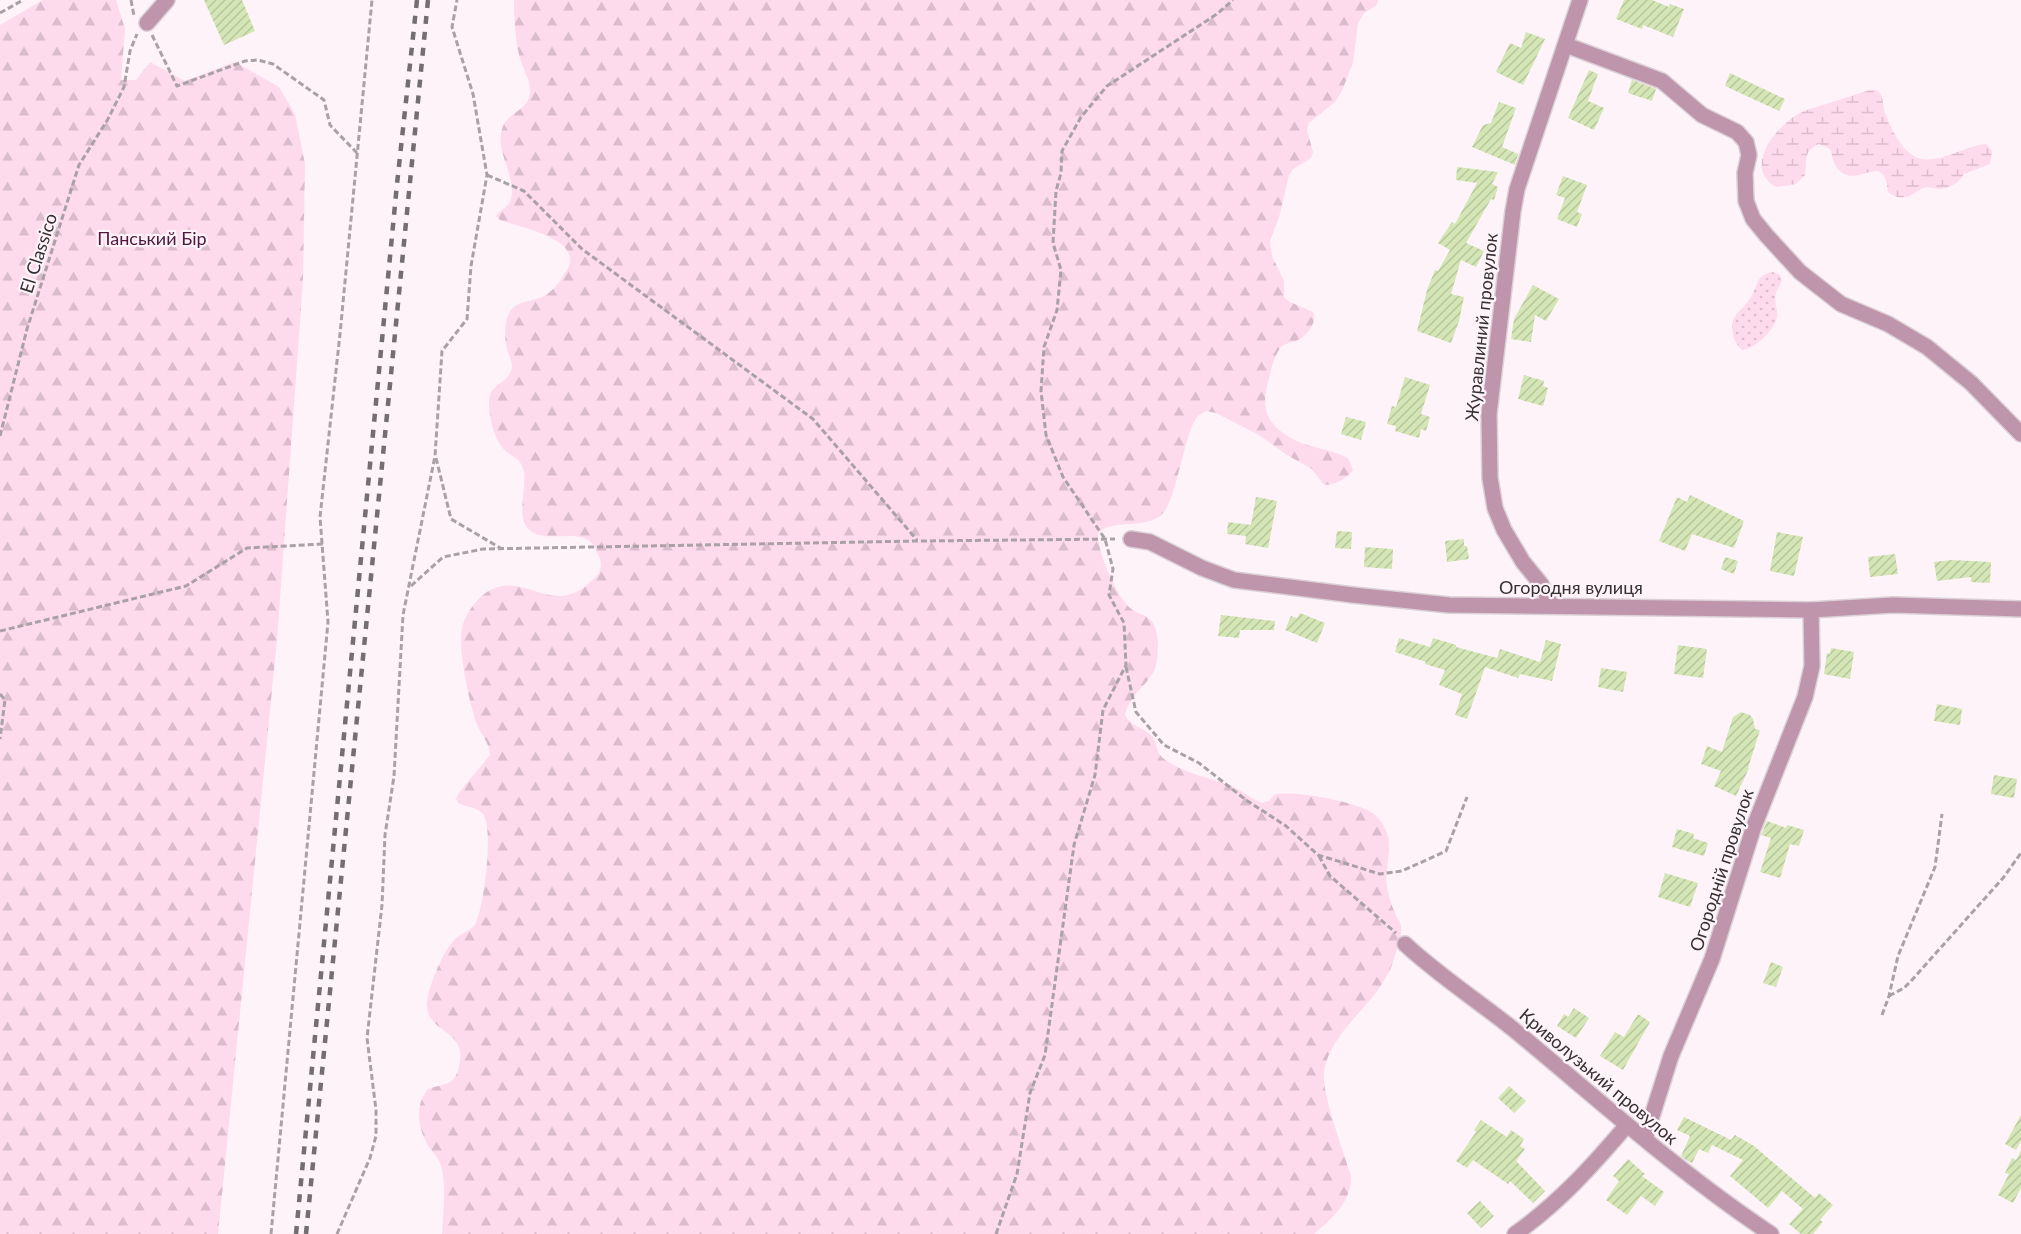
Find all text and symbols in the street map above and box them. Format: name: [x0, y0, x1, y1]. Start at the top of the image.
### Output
street label: El Classico: [15, 210, 61, 296]
park label: Панський Бір: [97, 227, 207, 249]
street label: Журавлиний провулок: [1460, 231, 1502, 422]
street label: Огородня вулиця: [1499, 576, 1643, 598]
street label: Огородній провулок: [1684, 785, 1758, 954]
street label: Криволузький провулок: [1515, 1003, 1683, 1149]

